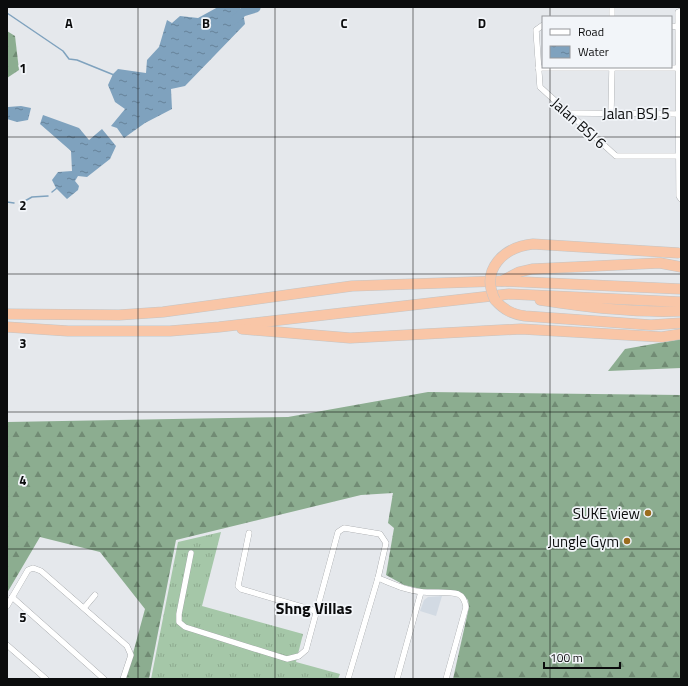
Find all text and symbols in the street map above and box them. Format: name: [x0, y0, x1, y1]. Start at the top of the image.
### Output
text: A: [65, 13, 73, 33]
text: B: [202, 13, 210, 33]
text: C: [340, 13, 348, 33]
text: D: [478, 13, 486, 33]
legend: [542, 16, 672, 68]
text: Road: [578, 22, 604, 41]
text: Water: [578, 42, 609, 61]
text: 1: [19, 58, 27, 78]
street label: Jalan BSJ 6: [546, 92, 612, 154]
street label: Jalan BSJ 5: [602, 102, 670, 125]
text: 2: [19, 195, 27, 215]
text: 3: [19, 333, 27, 353]
text: 4: [19, 470, 27, 490]
place label: SUKE view: [573, 502, 640, 525]
marker: SUKE view: [643, 508, 653, 518]
place label: Jungle Gym: [548, 530, 619, 553]
marker: Jungle Gym: [622, 536, 632, 546]
district label: Shng Villas: [276, 596, 352, 620]
text: 5: [19, 607, 27, 627]
scale bar: [544, 644, 620, 670]
text: 100 m: [550, 648, 583, 667]

